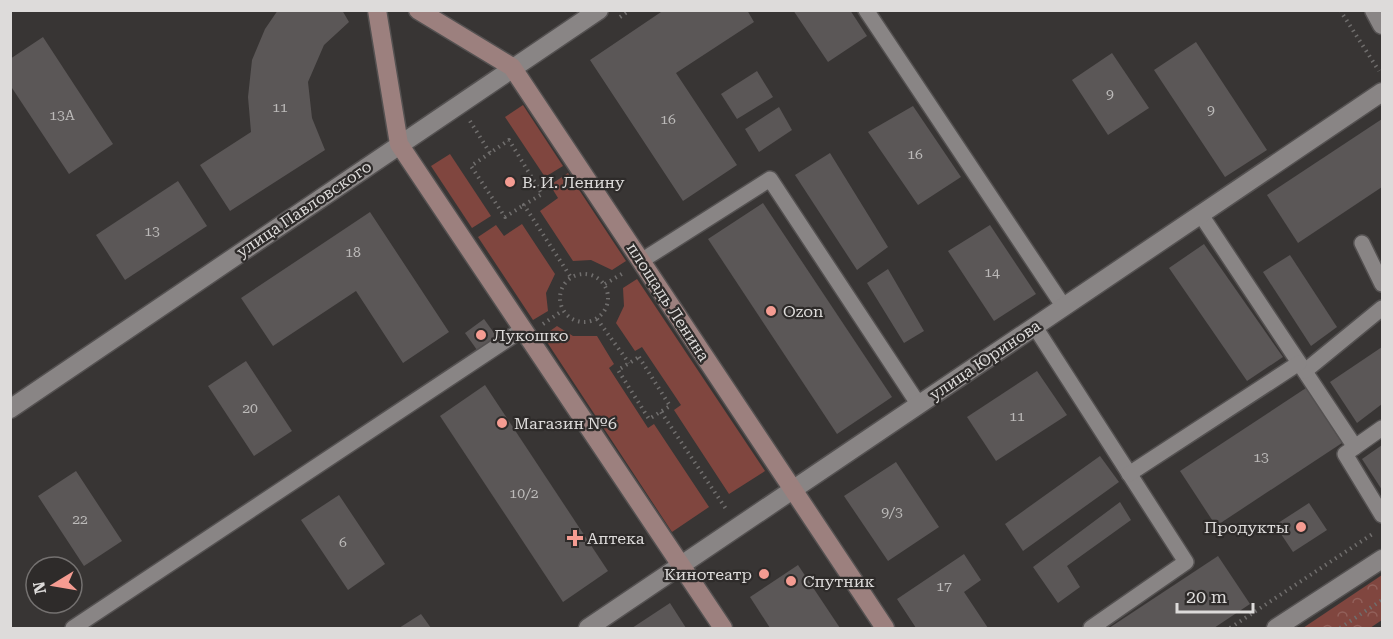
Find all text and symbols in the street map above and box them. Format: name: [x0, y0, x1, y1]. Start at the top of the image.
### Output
house number: 9: [1106, 86, 1114, 102]
house number: 11: [272, 99, 288, 115]
house number: 9: [1207, 102, 1215, 118]
house number: 13А: [49, 107, 75, 123]
house number: 16: [660, 111, 676, 127]
house number: 16: [907, 146, 923, 162]
street label: улица Павловского: [233, 157, 375, 261]
place label: В. И. Ленину: [522, 173, 625, 192]
marker: В. И. Ленину: [503, 175, 517, 189]
house number: 13: [144, 223, 160, 239]
street label: площадь Ленина: [623, 239, 714, 365]
house number: 18: [345, 244, 361, 260]
house number: 14: [984, 264, 1000, 280]
place label: Ozon: [783, 302, 823, 321]
marker: Ozon: [764, 304, 778, 318]
street label: улица Юринова: [926, 316, 1044, 404]
place label: Лукошко: [493, 326, 569, 345]
marker: Лукошко: [474, 328, 488, 342]
house number: 20: [242, 400, 258, 416]
house number: 11: [1009, 408, 1025, 424]
place label: Магазин №6: [514, 414, 617, 433]
marker: Магазин №6: [495, 416, 509, 430]
house number: 13: [1253, 449, 1269, 465]
house number: 10/2: [509, 485, 539, 501]
house number: 9/3: [881, 504, 903, 520]
house number: 22: [72, 511, 88, 527]
place label: Продукты: [1204, 518, 1289, 537]
marker: Продукты: [1294, 520, 1308, 534]
place label: Аптека: [587, 529, 645, 548]
marker: Аптека: [568, 531, 582, 545]
house number: 6: [339, 534, 347, 550]
north arrow: [24, 555, 84, 615]
place label: Кинотеатр: [664, 565, 752, 584]
marker: Кинотеатр: [757, 567, 771, 581]
place label: Спутник: [803, 572, 875, 591]
marker: Спутник: [784, 574, 798, 588]
scale bar: [1177, 576, 1254, 614]
house number: 17: [936, 578, 952, 594]
text: N: [29, 580, 50, 596]
text: 20 m: [1186, 586, 1227, 607]

